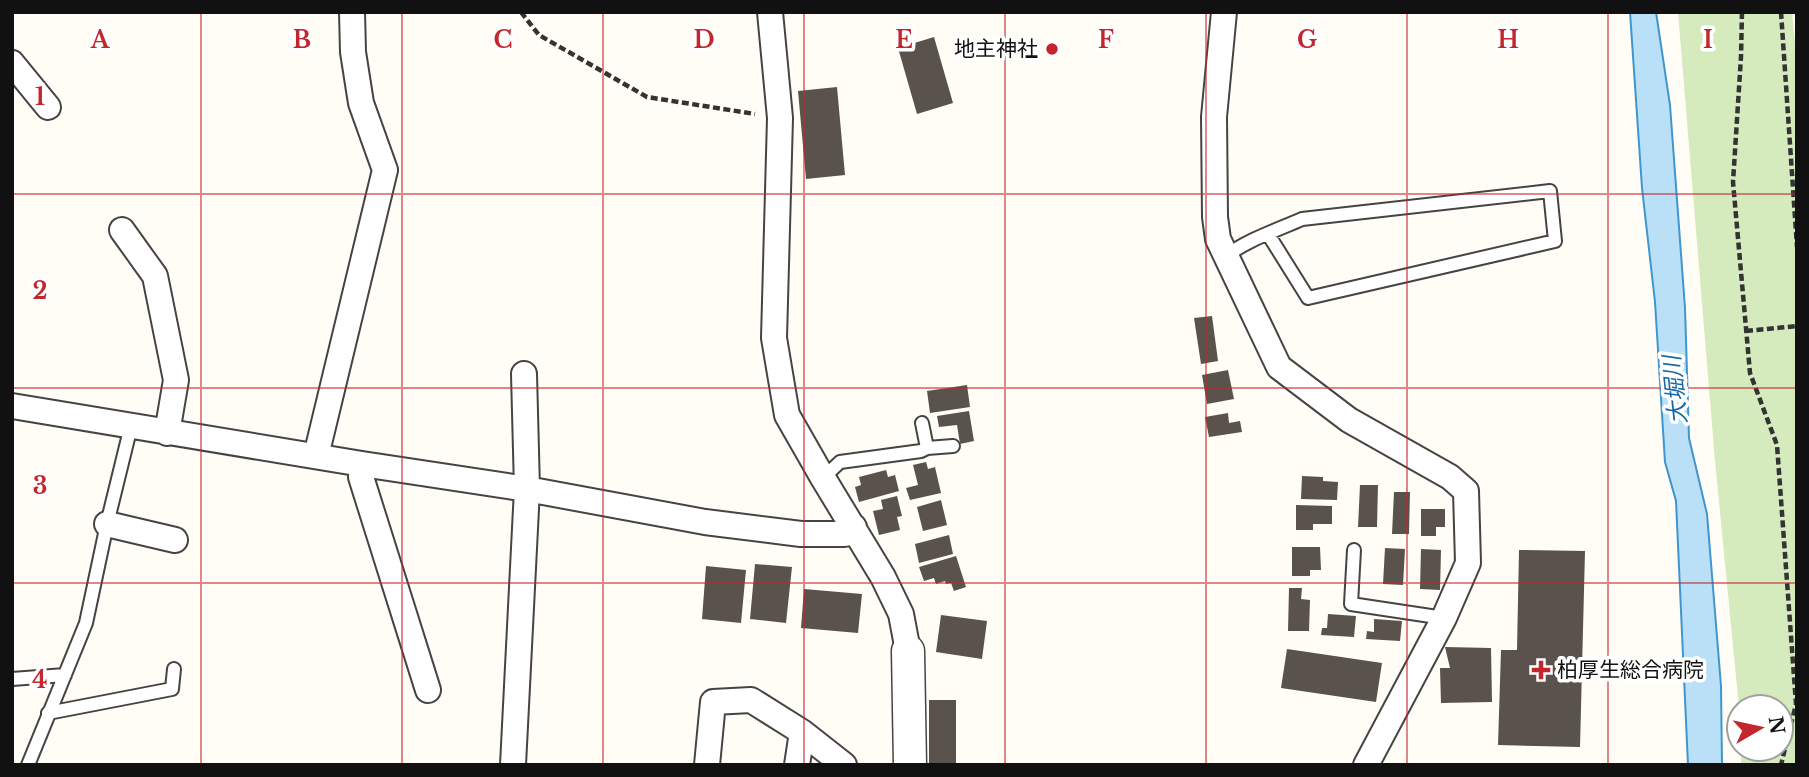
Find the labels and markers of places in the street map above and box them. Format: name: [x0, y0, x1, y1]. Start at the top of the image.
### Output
place label: 地主神社: [954, 36, 1038, 62]
marker: 地主神社: [1044, 41, 1060, 57]
place label: 柏厚生総合病院: [1557, 657, 1704, 683]
marker: 柏厚生総合病院: [1531, 660, 1551, 680]

